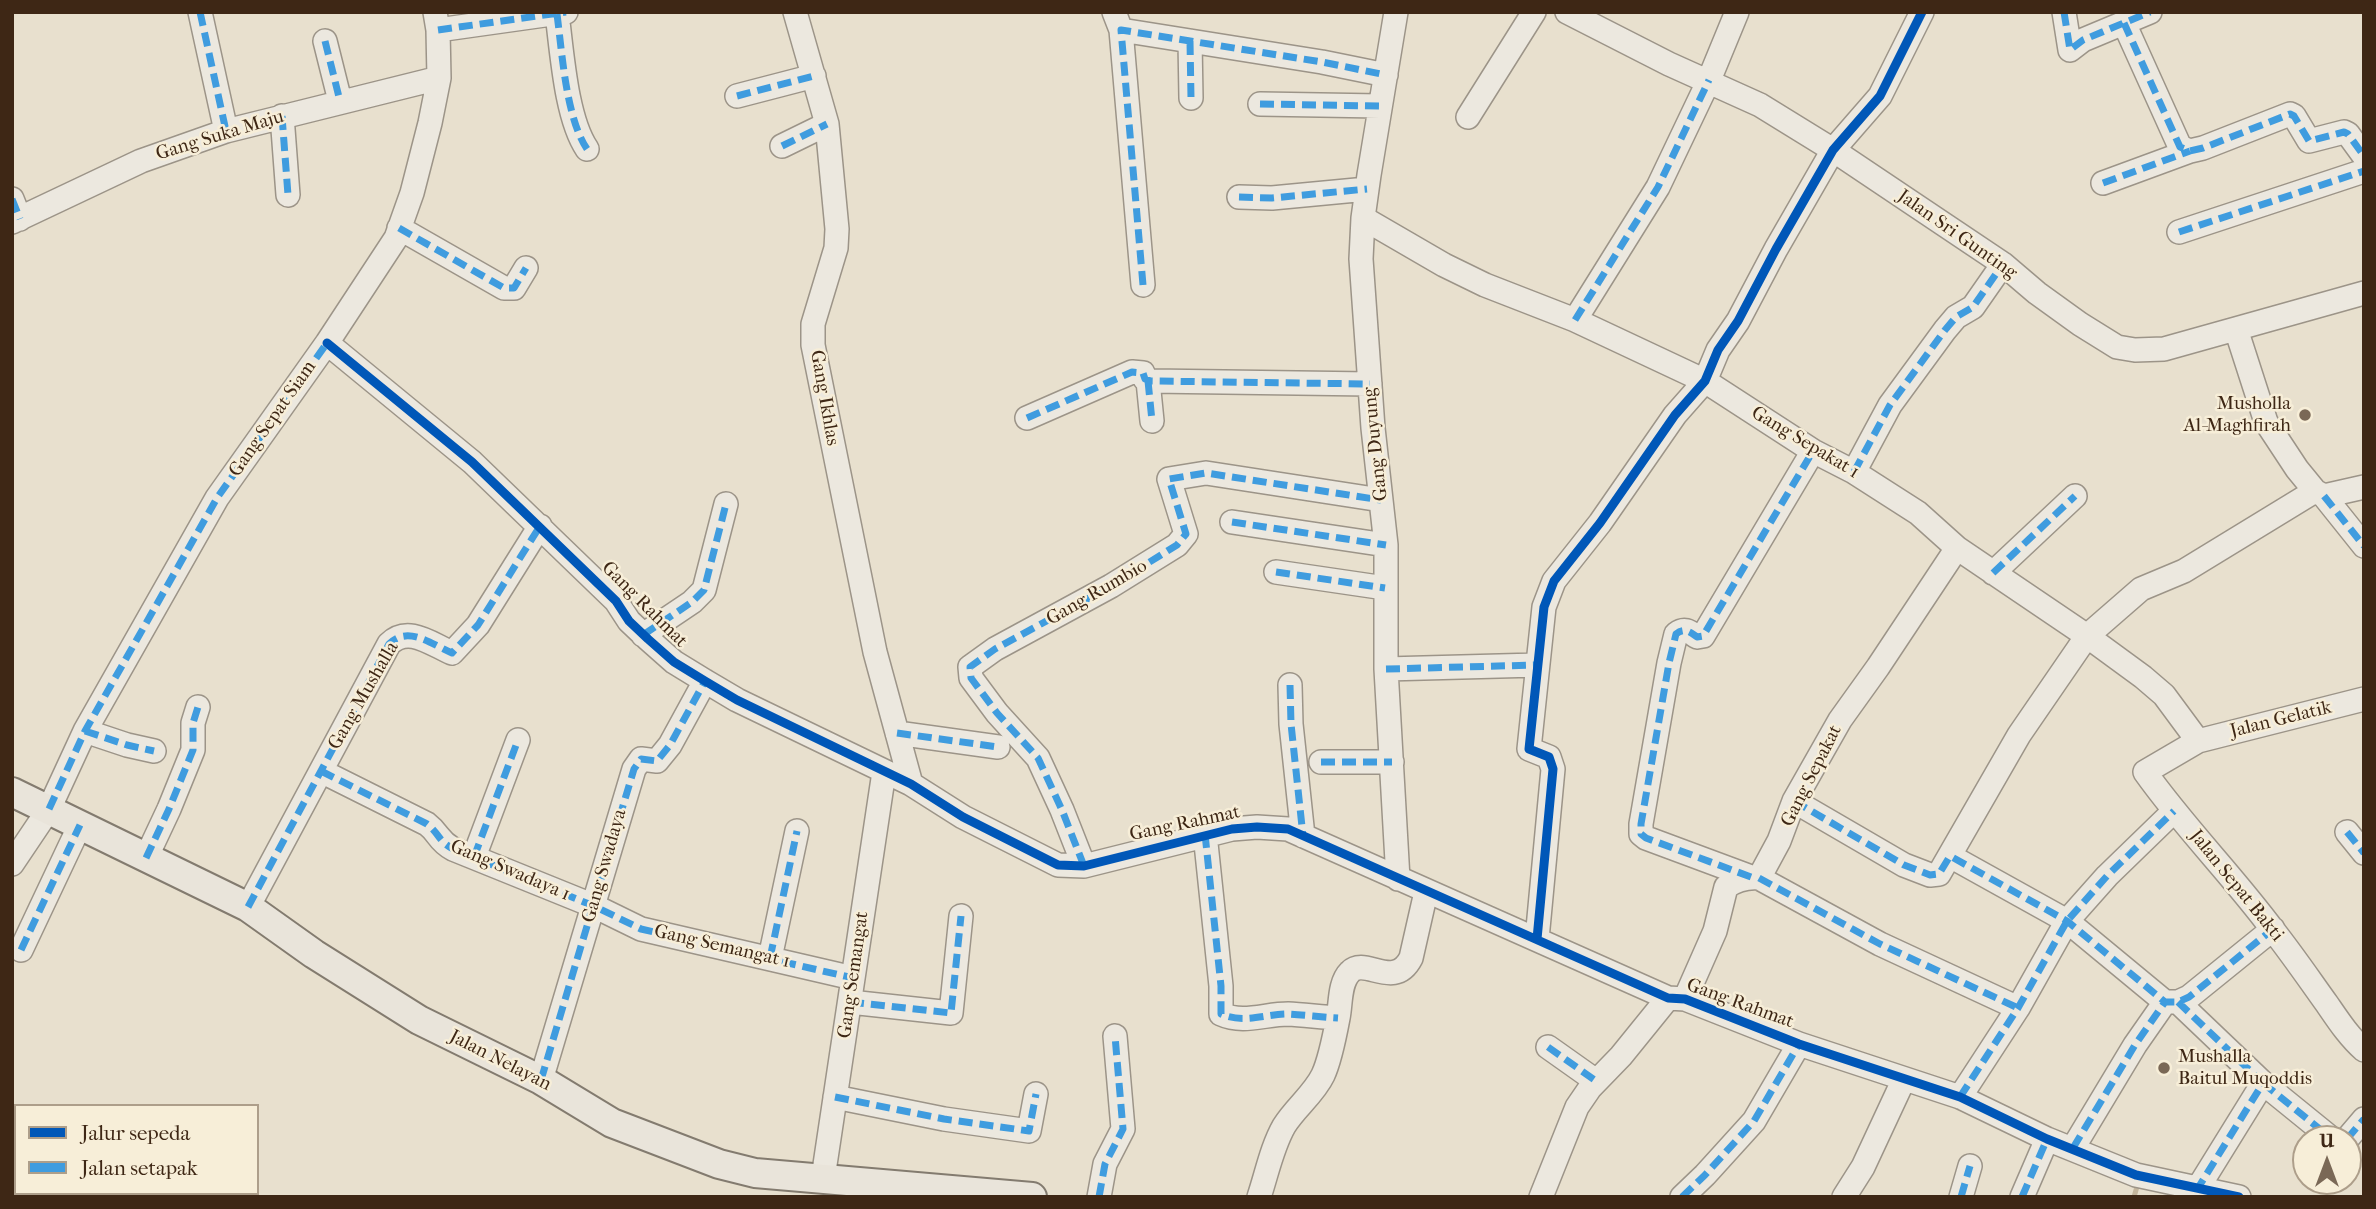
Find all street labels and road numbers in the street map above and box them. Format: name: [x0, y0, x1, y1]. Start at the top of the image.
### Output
street label: Gang Suka Maju: [153, 106, 287, 166]
street label: Jalan Sri Gunting: [1893, 185, 2021, 285]
street label: Gang Ikhlas: [804, 349, 844, 447]
street label: Gang Sepat Siam: [224, 357, 322, 481]
street label: Gang Duyung: [1359, 386, 1393, 502]
street label: Gang Sepakat 1: [1747, 402, 1863, 484]
street label: Gang Rumbio: [1043, 555, 1151, 631]
street label: Gang Rahmat: [596, 557, 692, 653]
street label: Gang Mushalla: [324, 638, 404, 754]
street label: Jalan Gelatik: [2228, 696, 2334, 744]
street label: Gang Sepakat: [1777, 721, 1847, 831]
street label: Gang Rahmat: [1128, 801, 1242, 847]
street label: Gang Swadaya: [578, 807, 632, 925]
street label: Jalan Sepat Bakti: [2184, 826, 2288, 946]
street label: Gang Swadaya 1: [447, 835, 573, 907]
street label: Gang Semangat: [834, 910, 874, 1040]
street label: Gang Semangat 1: [652, 920, 792, 974]
street label: Gang Rahmat: [1683, 974, 1797, 1034]
street label: Jalan Nelayan: [445, 1026, 555, 1096]

